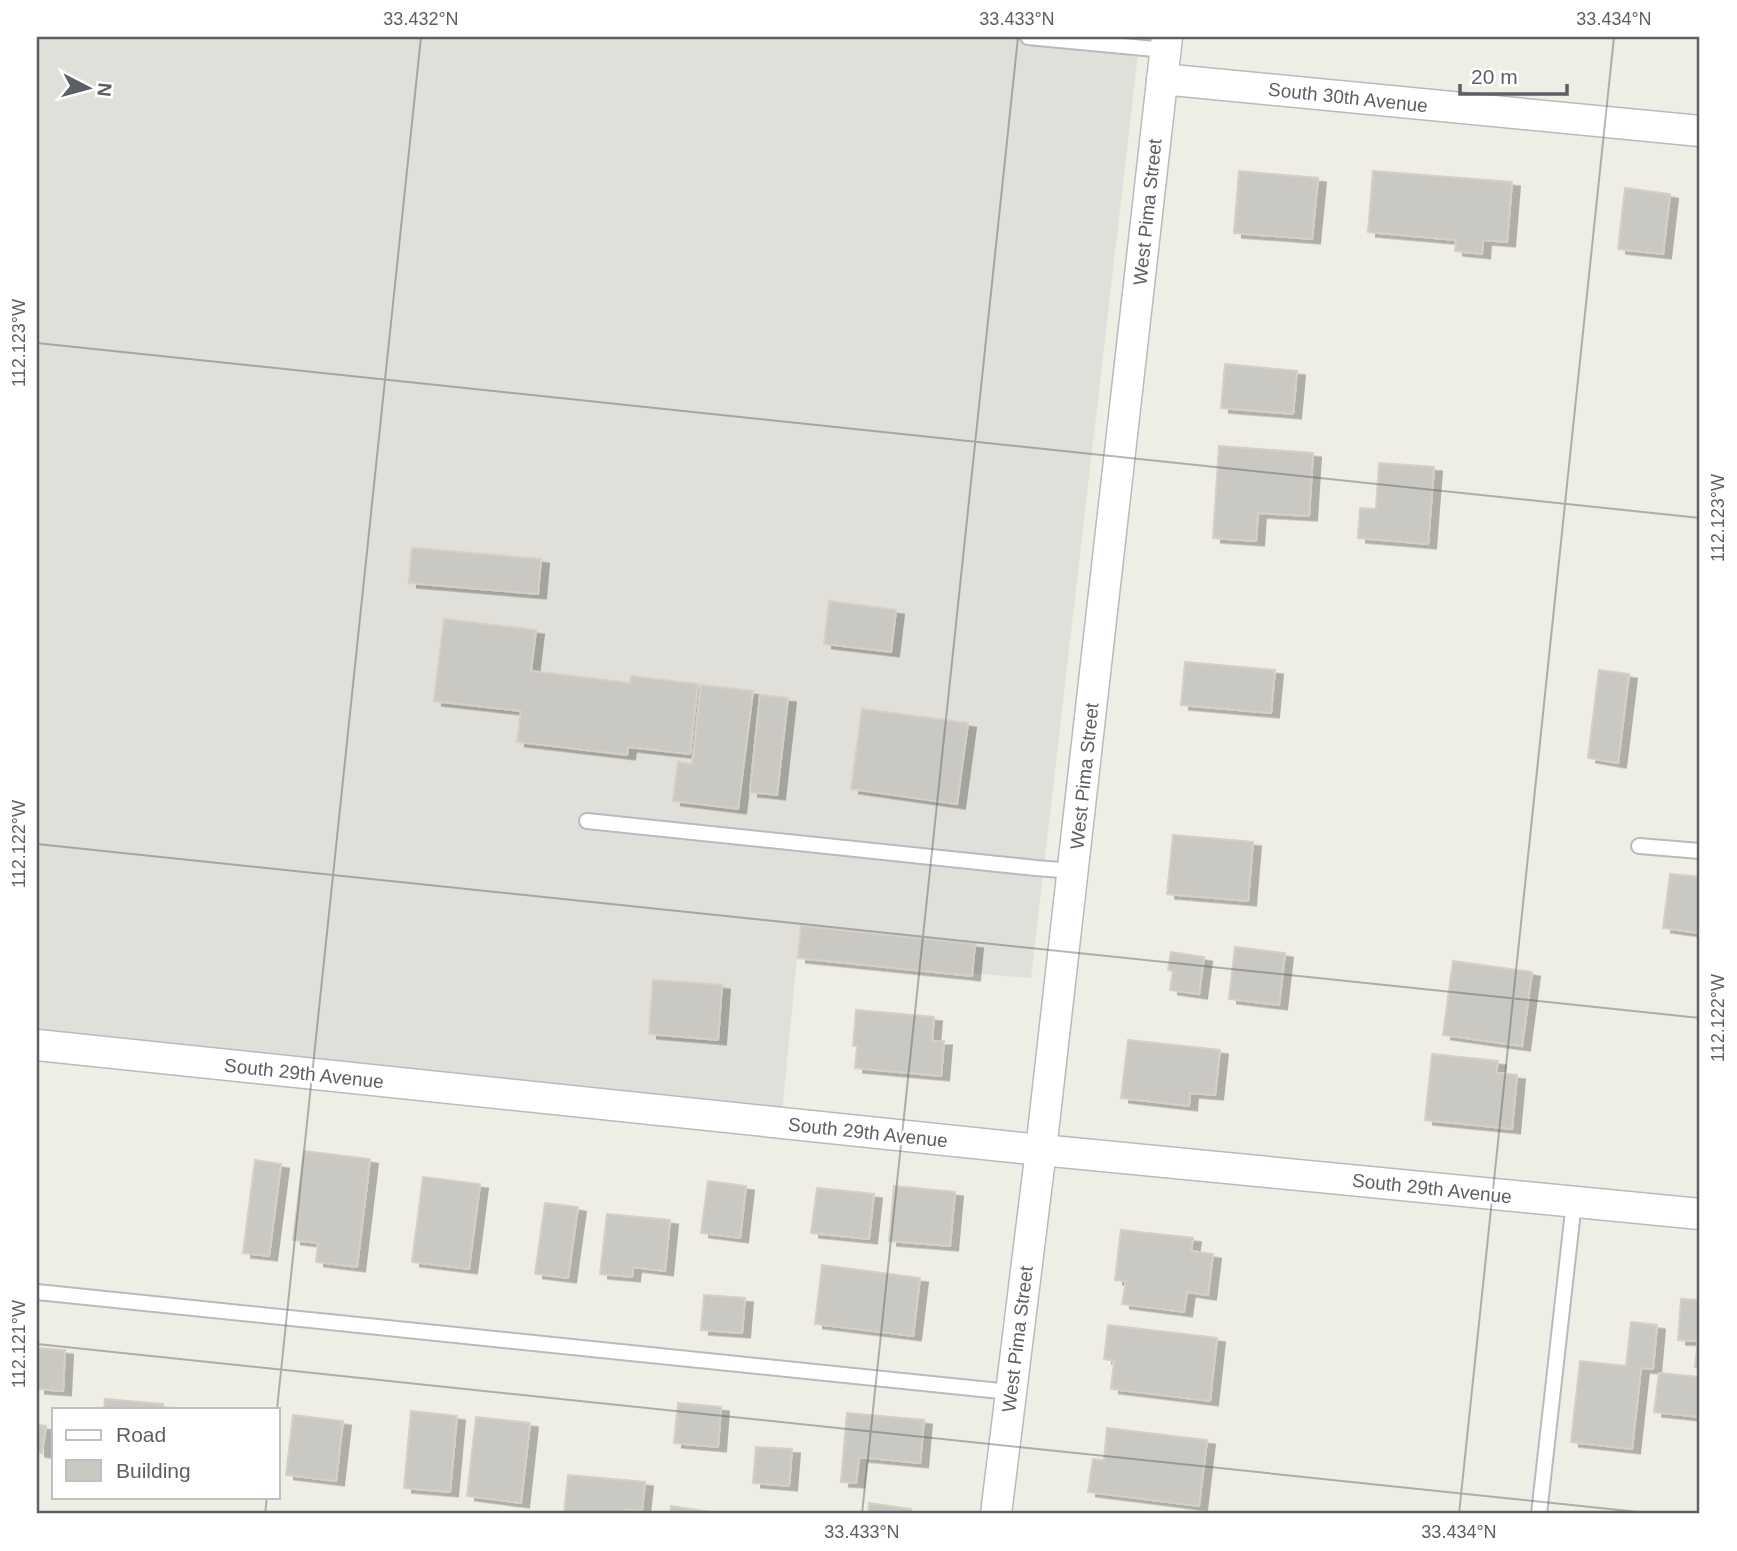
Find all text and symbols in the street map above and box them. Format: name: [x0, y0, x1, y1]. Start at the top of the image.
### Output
text: 33.432°N: [383, 9, 459, 29]
text: 33.433°N: [979, 9, 1055, 29]
text: 33.434°N: [1576, 9, 1652, 29]
north arrow: [52, 52, 122, 122]
scale bar: [1460, 52, 1567, 96]
text: 20 m: [1471, 65, 1518, 88]
street label: South 30th Avenue: [1267, 79, 1429, 116]
text: N: [93, 82, 116, 98]
street label: West Pima Street: [1129, 137, 1166, 286]
text: 112.123°W: [9, 299, 29, 387]
text: 112.123°W: [1708, 474, 1728, 562]
street label: West Pima Street: [1066, 701, 1103, 850]
text: 112.122°W: [9, 800, 29, 888]
text: 112.122°W: [1708, 974, 1728, 1062]
street label: South 29th Avenue: [223, 1055, 385, 1092]
street label: South 29th Avenue: [787, 1114, 949, 1151]
street label: South 29th Avenue: [1351, 1170, 1513, 1207]
street label: West Pima Street: [998, 1264, 1037, 1414]
text: 112.121°W: [9, 1300, 29, 1388]
legend: [52, 1408, 280, 1498]
text: Road: [116, 1423, 166, 1446]
text: Building: [116, 1459, 191, 1482]
text: 33.433°N: [824, 1522, 900, 1542]
text: 33.434°N: [1421, 1522, 1497, 1542]

